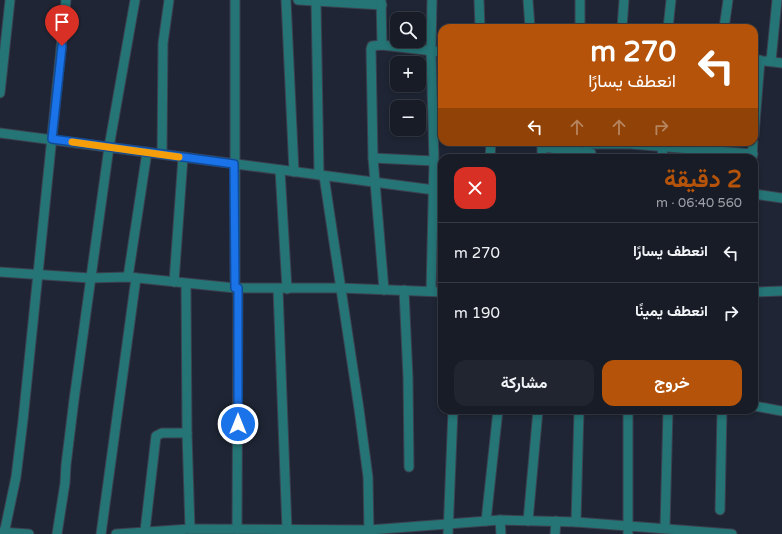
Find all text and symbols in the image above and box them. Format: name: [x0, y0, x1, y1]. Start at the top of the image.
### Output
pin: [45, 5, 79, 46]
icon: arrive: [51, 11, 73, 33]
map controls: [390, 12, 426, 136]
button: search: [390, 12, 426, 48]
text: 270 m: [590, 35, 676, 69]
icon: left: [690, 40, 742, 92]
button: +: [390, 56, 426, 92]
text: انعطف يسارًا: [588, 70, 676, 92]
button: −: [390, 100, 426, 136]
icon: left: [524, 116, 546, 138]
icon: ahead: [566, 116, 588, 138]
icon: ahead: [608, 116, 630, 138]
icon: right: [650, 116, 672, 138]
text: 2 دقيقة: [664, 165, 742, 194]
button: close: [454, 167, 496, 209]
text: 560 m · 06:40: [656, 195, 742, 211]
text: انعطف يسارًا: [633, 242, 708, 260]
icon: left: [720, 242, 742, 264]
text: 270 m: [454, 244, 500, 262]
text: انعطف يمينًا: [635, 302, 708, 320]
icon: right: [720, 302, 742, 324]
text: 190 m: [454, 304, 500, 322]
button: مشاركة: [454, 360, 594, 406]
button: خروج: [602, 360, 742, 406]
position arrow: [217, 403, 259, 445]

